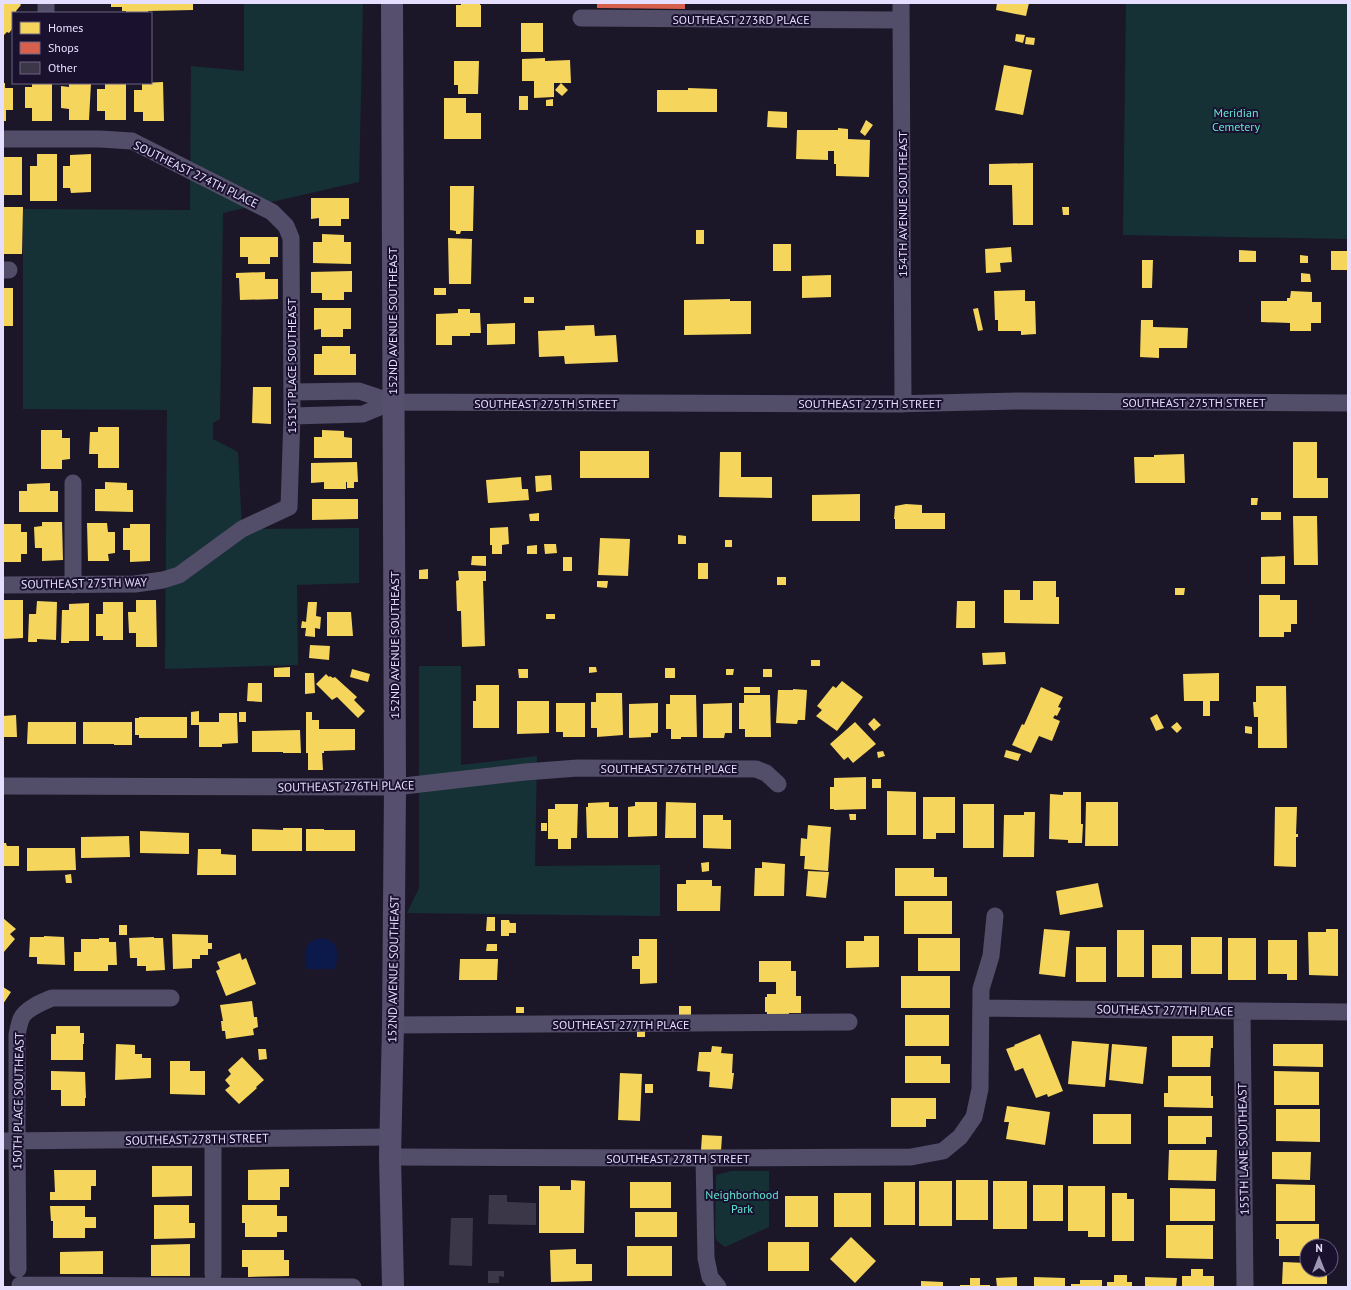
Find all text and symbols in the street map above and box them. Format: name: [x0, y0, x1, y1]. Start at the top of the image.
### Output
legend: [12, 12, 152, 84]
street label: SOUTHEAST 273RD PLACE: [672, 12, 810, 27]
text: Homes: [48, 20, 83, 35]
text: Shops: [48, 40, 79, 55]
text: Other: [48, 60, 77, 75]
park label: Meridian Cemetery: [1212, 105, 1260, 134]
street label: 154TH AVENUE SOUTHEAST: [895, 131, 910, 277]
street label: SOUTHEAST 274TH PLACE: [131, 137, 261, 211]
street label: 152ND AVENUE SOUTHEAST: [385, 247, 400, 395]
street label: 151ST PLACE SOUTHEAST: [284, 298, 299, 434]
street label: SOUTHEAST 275TH STREET: [1122, 395, 1266, 410]
street label: SOUTHEAST 275TH STREET: [474, 396, 618, 411]
street label: SOUTHEAST 275TH STREET: [798, 396, 942, 411]
street label: 152ND AVENUE SOUTHEAST: [387, 571, 402, 719]
street label: SOUTHEAST 275TH WAY: [21, 574, 147, 592]
street label: SOUTHEAST 276TH PLACE: [601, 761, 737, 776]
street label: SOUTHEAST 276TH PLACE: [277, 777, 415, 795]
street label: 152ND AVENUE SOUTHEAST: [384, 895, 402, 1043]
street label: SOUTHEAST 277TH PLACE: [1096, 1001, 1234, 1019]
street label: SOUTHEAST 277TH PLACE: [553, 1017, 689, 1032]
street label: 150TH PLACE SOUTHEAST: [9, 1032, 27, 1170]
street label: 155TH LANE SOUTHEAST: [1234, 1082, 1252, 1215]
street label: SOUTHEAST 278TH STREET: [125, 1130, 269, 1148]
street label: SOUTHEAST 278TH STREET: [606, 1151, 750, 1166]
park label: Neighborhood Park: [705, 1187, 779, 1216]
north arrow: [1299, 1238, 1339, 1278]
text: N: [1315, 1241, 1323, 1255]

